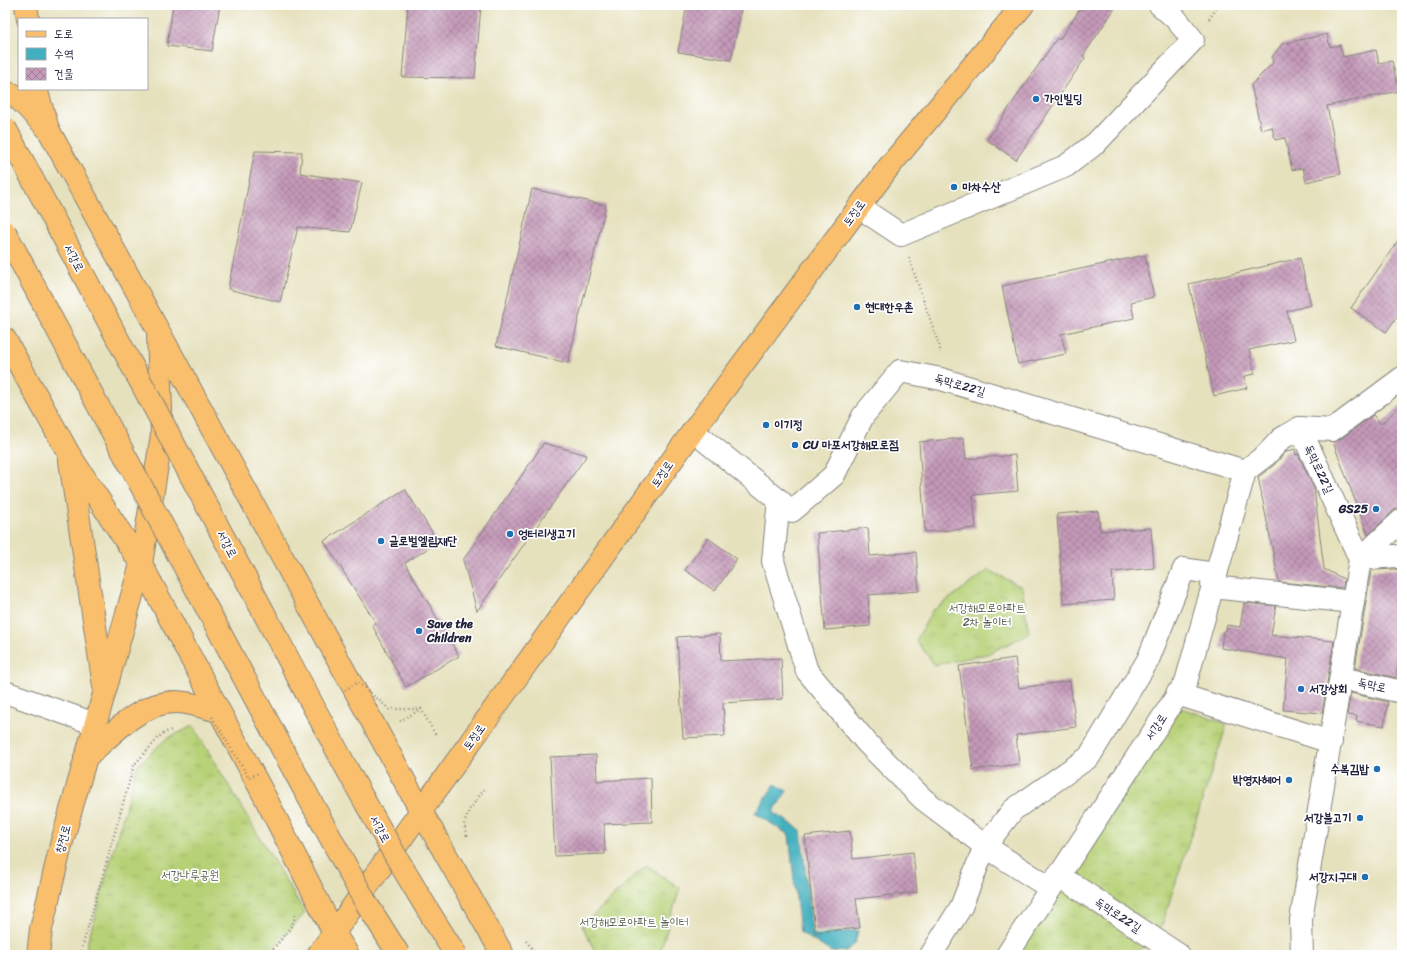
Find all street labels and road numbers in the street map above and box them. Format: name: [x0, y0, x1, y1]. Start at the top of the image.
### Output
street label: 토정로: [837, 195, 871, 231]
street label: 서강로: [57, 240, 91, 276]
street label: 독막로22길: [932, 367, 989, 403]
street label: 독막로22길: [1298, 441, 1340, 498]
street label: 토정로: [645, 456, 679, 492]
street label: 서강로: [210, 526, 244, 562]
street label: 독막로: [1355, 671, 1389, 699]
street label: 서강로: [1139, 709, 1173, 745]
street label: 토정로: [457, 719, 491, 755]
street label: 서강로: [363, 811, 397, 847]
street label: 창전로: [49, 822, 77, 856]
street label: 독막로22길: [1090, 891, 1146, 939]

